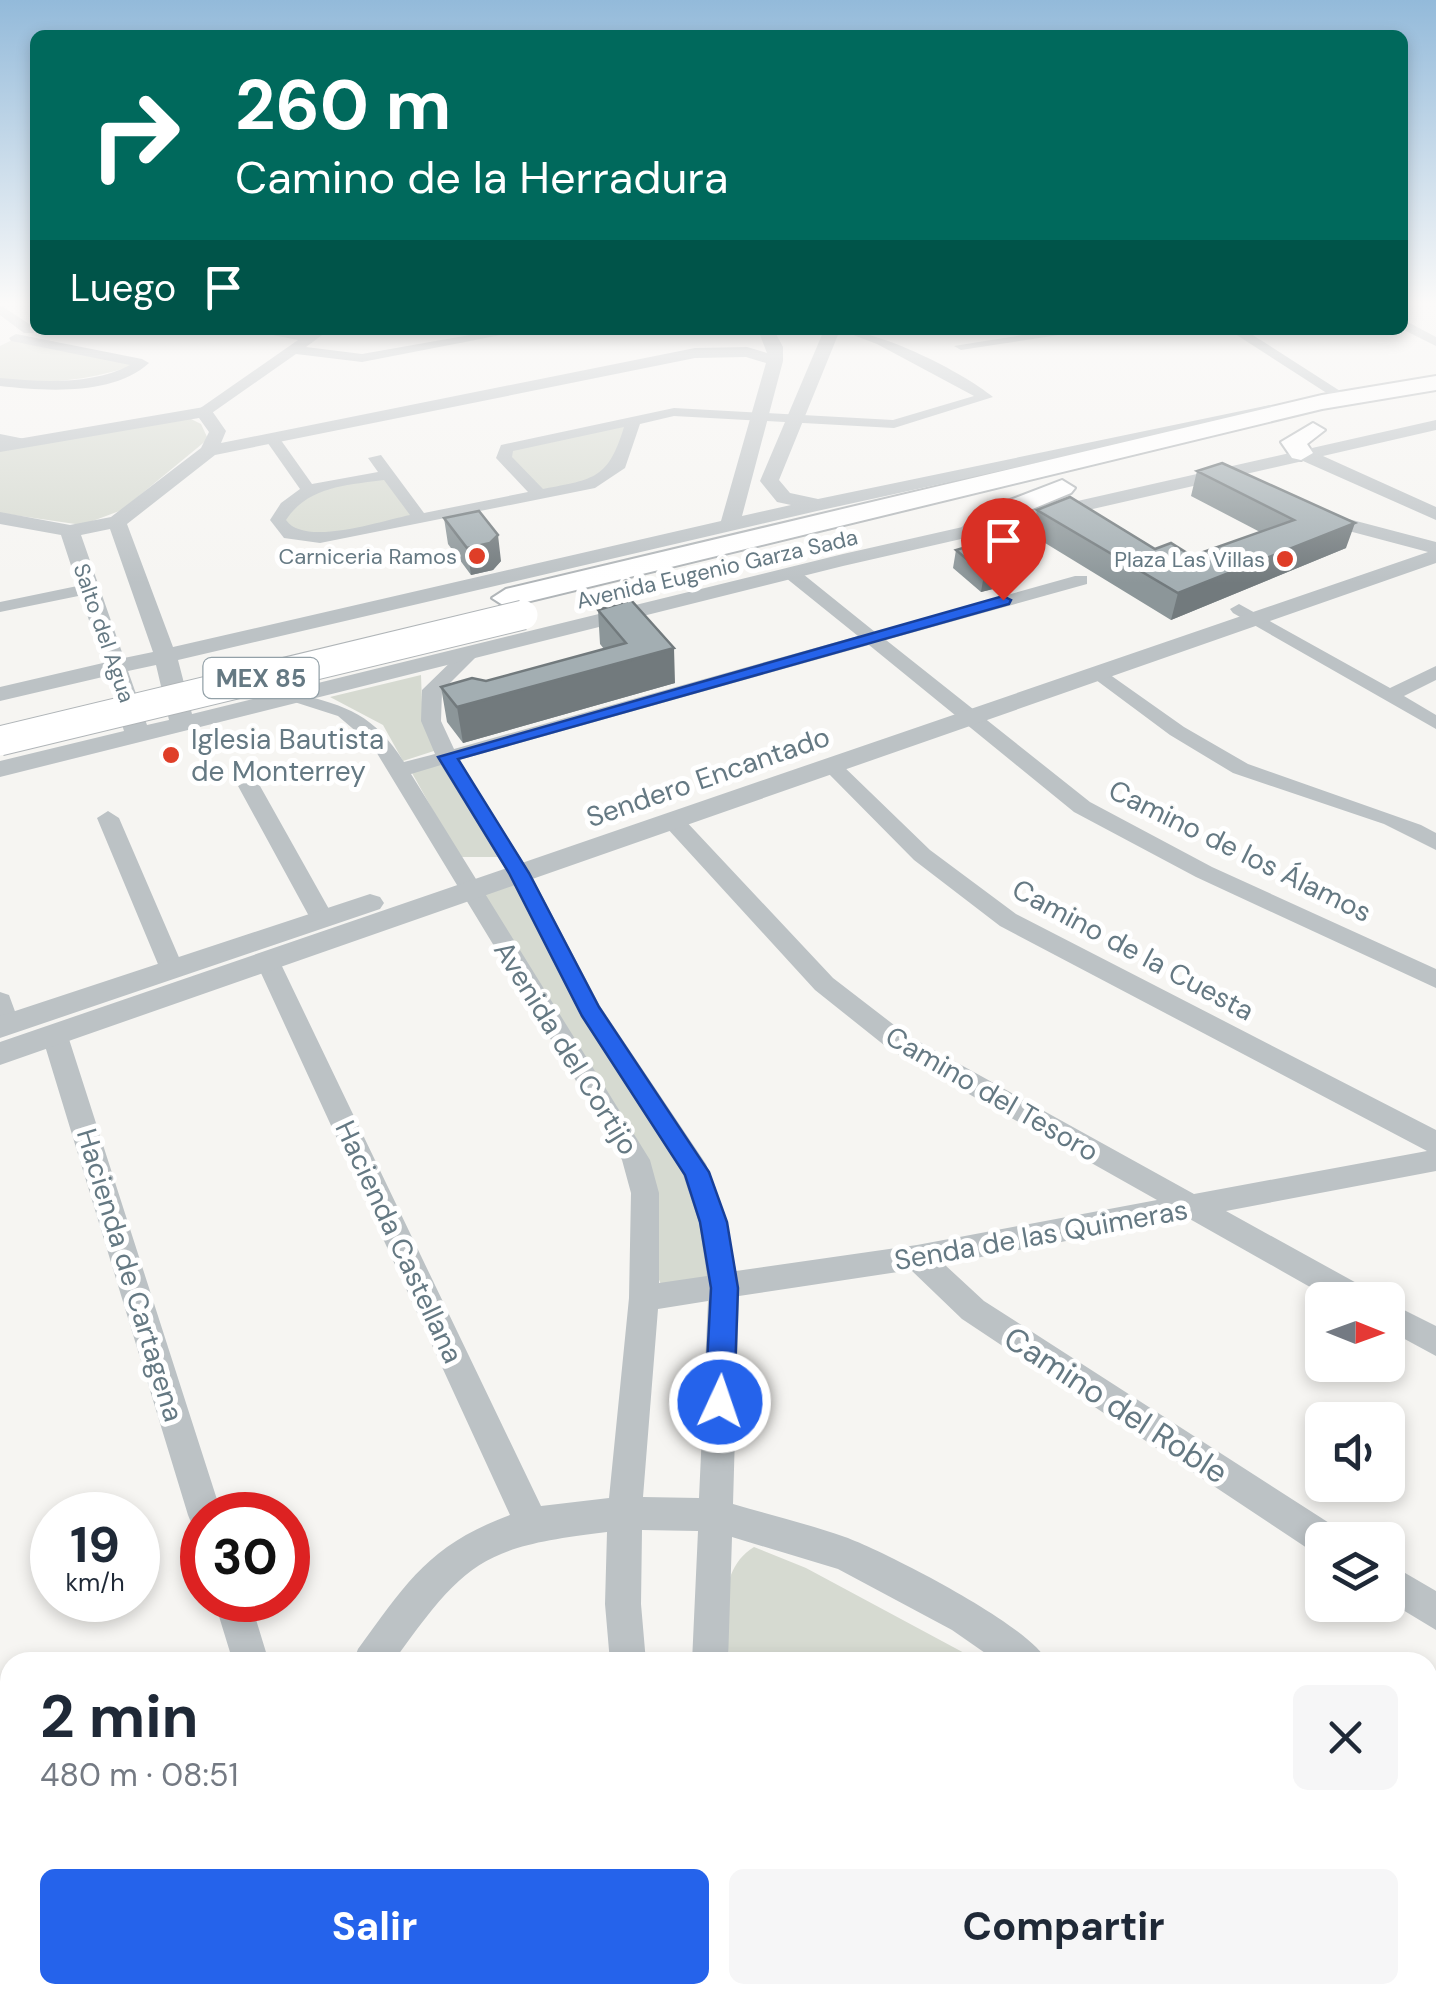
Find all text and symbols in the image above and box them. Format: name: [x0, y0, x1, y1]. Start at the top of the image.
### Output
text: 260 m: [235, 60, 451, 151]
icon: right: [70, 70, 200, 200]
text: Camino de la Herradura: [235, 148, 728, 207]
icon: arrive: [196, 260, 251, 315]
text: Luego: [70, 263, 176, 313]
pin: [961, 498, 1046, 601]
icon: arrive: [976, 513, 1031, 568]
street label: Avenida Eugenio Garza Sada: [573, 522, 861, 616]
place label: Carniceria Ramos: [278, 542, 457, 571]
marker: Carniceria Ramos: [466, 545, 488, 567]
place label: Plaza Las Villas: [1114, 545, 1265, 574]
marker: Plaza Las Villas: [1274, 548, 1296, 570]
street label: Salto del Agua: [67, 560, 141, 706]
road number: MEX 85: [204, 658, 318, 698]
street label: Sendero Encantado: [581, 718, 835, 836]
place label: Iglesia Bautista de Monterrey: [191, 721, 384, 790]
marker: Iglesia Bautista de Monterrey: [160, 744, 182, 766]
street label: Camino de los Álamos: [1102, 771, 1378, 931]
street label: Camino de la Cuesta: [1006, 871, 1260, 1029]
street label: Avenida del Cortijo: [485, 934, 647, 1162]
street label: Camino del Tesoro: [879, 1018, 1105, 1170]
street label: Hacienda Castellana: [327, 1115, 471, 1369]
street label: Hacienda de Cartagena: [68, 1124, 192, 1426]
street label: Senda de las Quimeras: [891, 1191, 1191, 1279]
north arrow: [1305, 1282, 1405, 1382]
map controls: [1305, 1282, 1405, 1622]
street label: Camino del Roble: [996, 1317, 1236, 1493]
position arrow: [668, 1350, 772, 1454]
button: sound: [1305, 1402, 1405, 1502]
speed limit sign: 30: [180, 1492, 310, 1622]
text: 19: [70, 1512, 120, 1578]
button: layers: [1305, 1522, 1405, 1622]
text: km/h: [65, 1566, 125, 1599]
text: 2 min: [40, 1677, 199, 1756]
button: close: [1293, 1685, 1398, 1790]
text: 480 m · 08:51: [40, 1754, 238, 1796]
button: Salir: [40, 1869, 709, 1984]
button: Compartir: [729, 1869, 1398, 1984]

